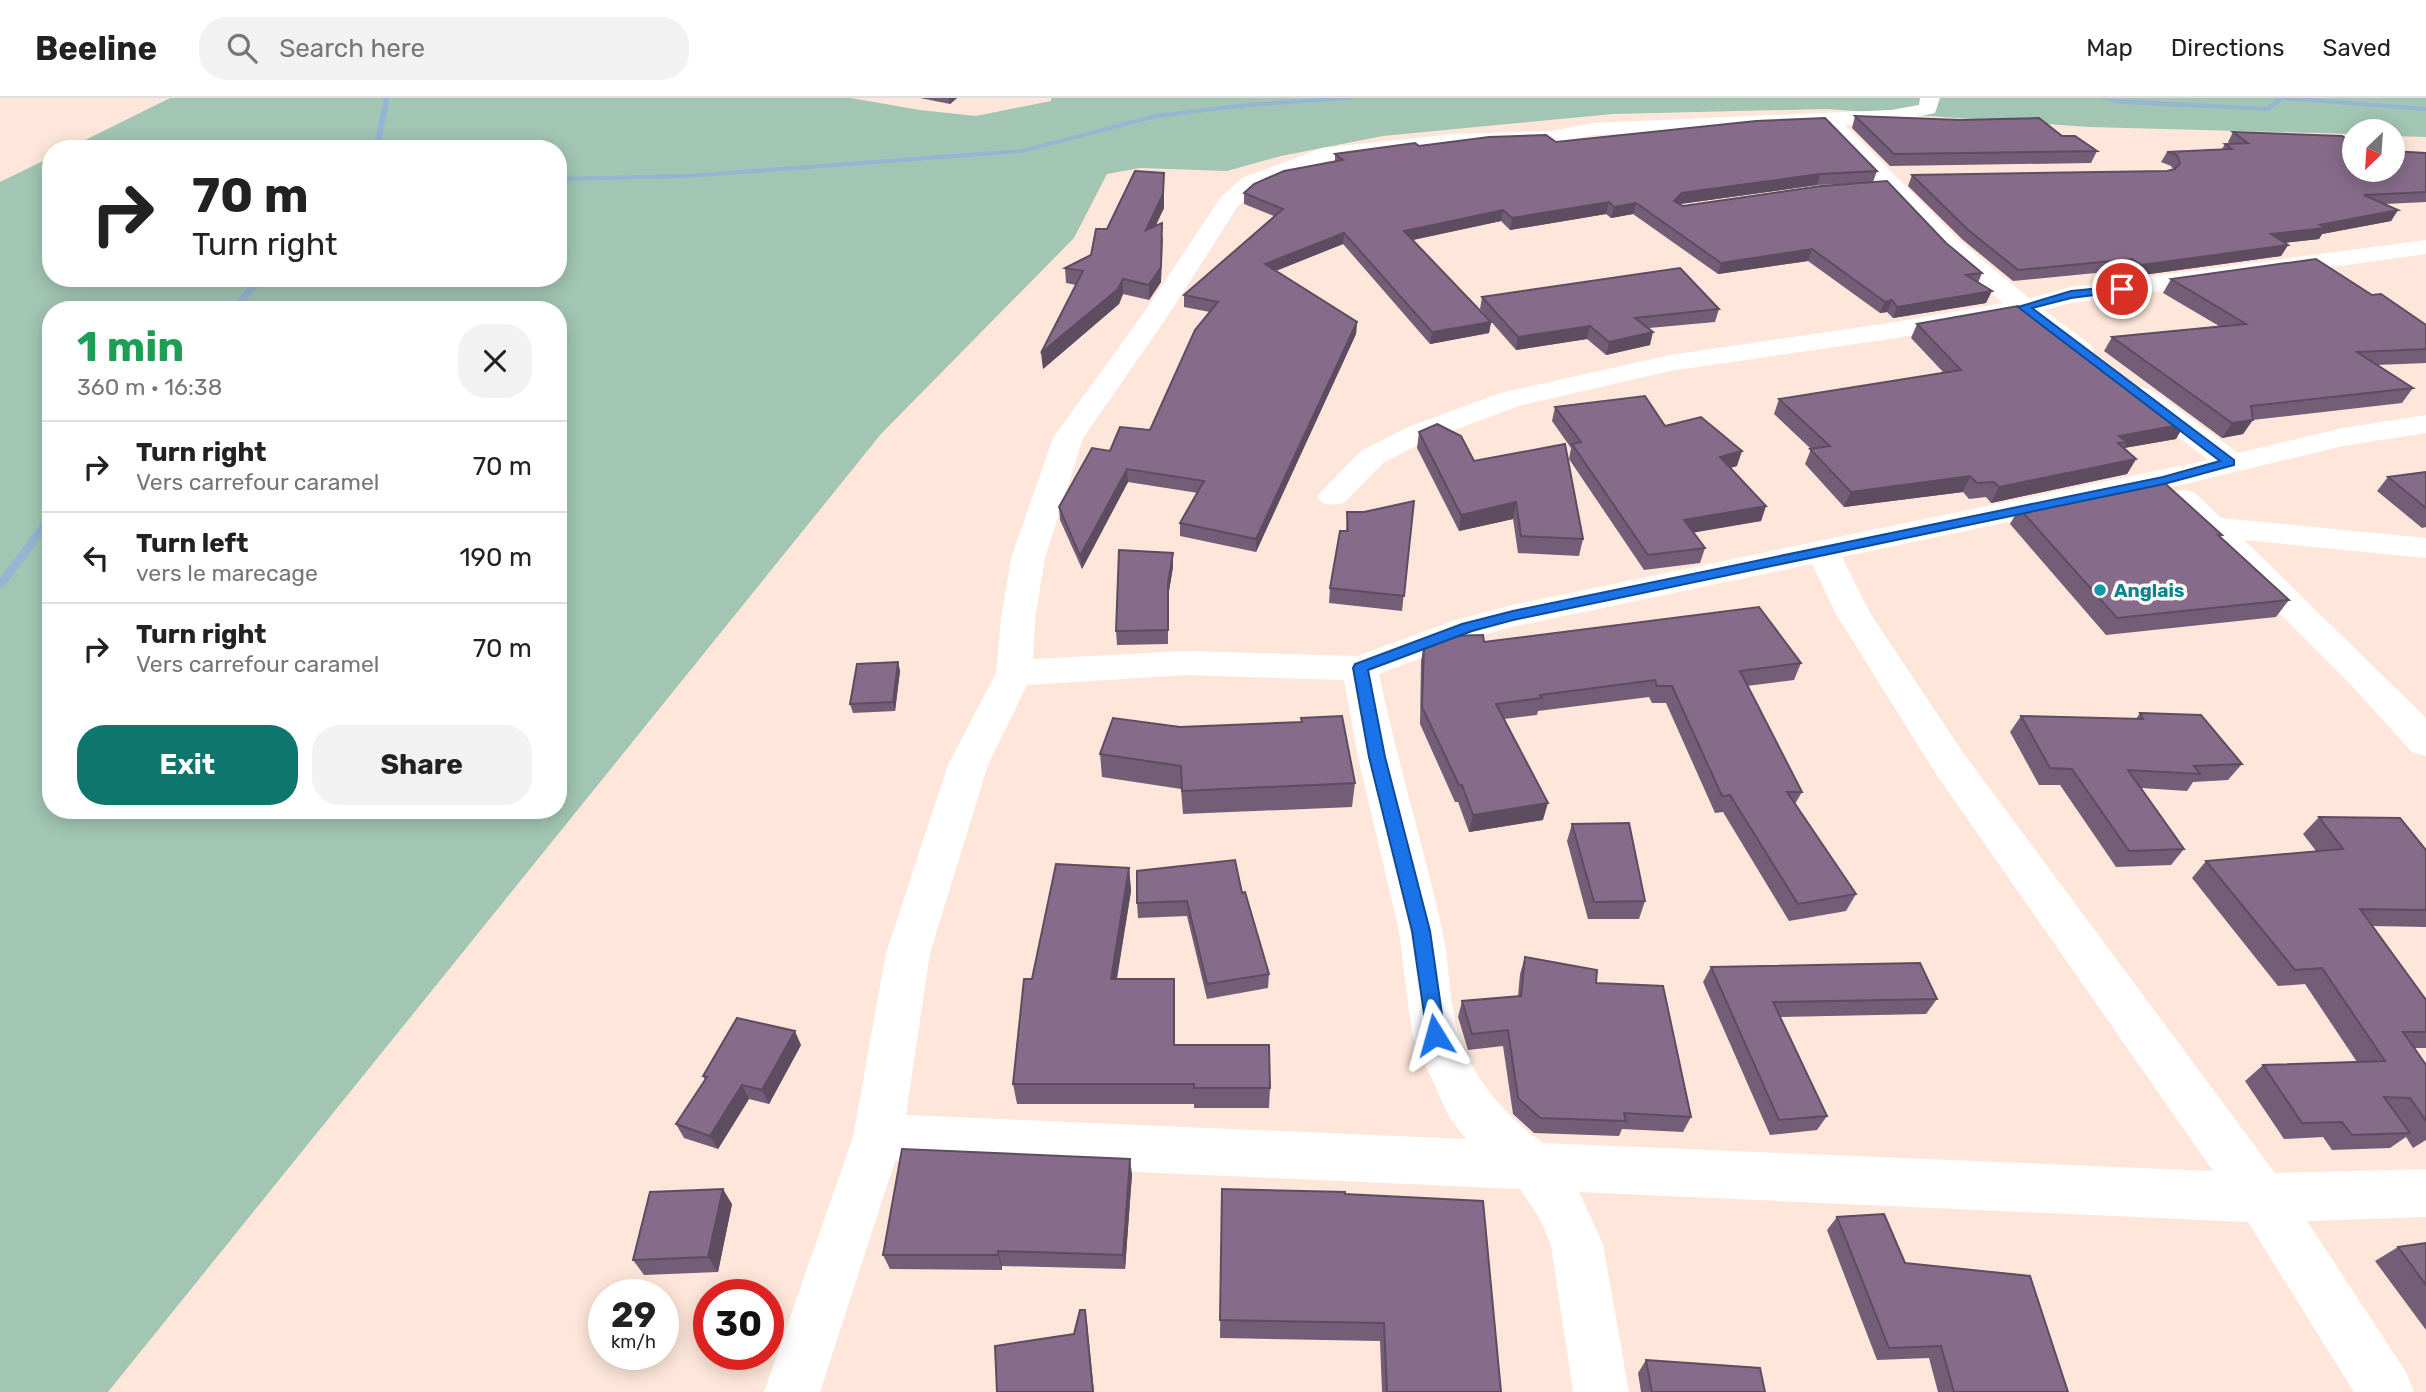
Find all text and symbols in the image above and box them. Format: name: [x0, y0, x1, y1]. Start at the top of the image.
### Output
search box: [199, 17, 689, 80]
text: Beeline: [35, 29, 157, 68]
icon: search: [223, 29, 261, 67]
text: Search here: [279, 33, 425, 64]
text: Map: [2086, 34, 2133, 62]
text: Directions: [2171, 34, 2284, 62]
text: Saved: [2322, 34, 2391, 62]
north arrow: [2342, 119, 2404, 182]
map controls: [2342, 119, 2405, 182]
text: 70 m: [192, 166, 309, 224]
icon: right: [77, 168, 168, 259]
text: Turn right: [192, 225, 337, 263]
pin: [2092, 259, 2152, 319]
icon: arrive: [2103, 270, 2141, 308]
text: 1 min: [77, 322, 184, 372]
button: close: [458, 324, 532, 398]
text: 360 m · 16:38: [77, 373, 222, 401]
text: Turn right: [136, 437, 266, 468]
icon: right: [77, 448, 115, 486]
text: 70 m: [473, 451, 532, 482]
text: Vers carrefour caramel: [136, 468, 379, 496]
text: Turn left: [136, 528, 248, 559]
icon: left: [77, 539, 115, 577]
text: 190 m: [459, 542, 532, 573]
text: vers le marecage: [136, 559, 318, 587]
place label: Anglais: [2114, 579, 2184, 602]
marker: Anglais: [2092, 582, 2108, 598]
text: Turn right: [136, 619, 266, 650]
icon: right: [77, 630, 115, 668]
text: 70 m: [473, 633, 532, 664]
text: Vers carrefour caramel: [136, 650, 379, 678]
button: Exit: [77, 725, 298, 805]
button: Share: [312, 725, 532, 805]
position arrow: [1398, 998, 1472, 1072]
speed limit sign: 30: [693, 1279, 784, 1370]
text: 29: [611, 1294, 656, 1336]
text: km/h: [611, 1331, 656, 1353]

